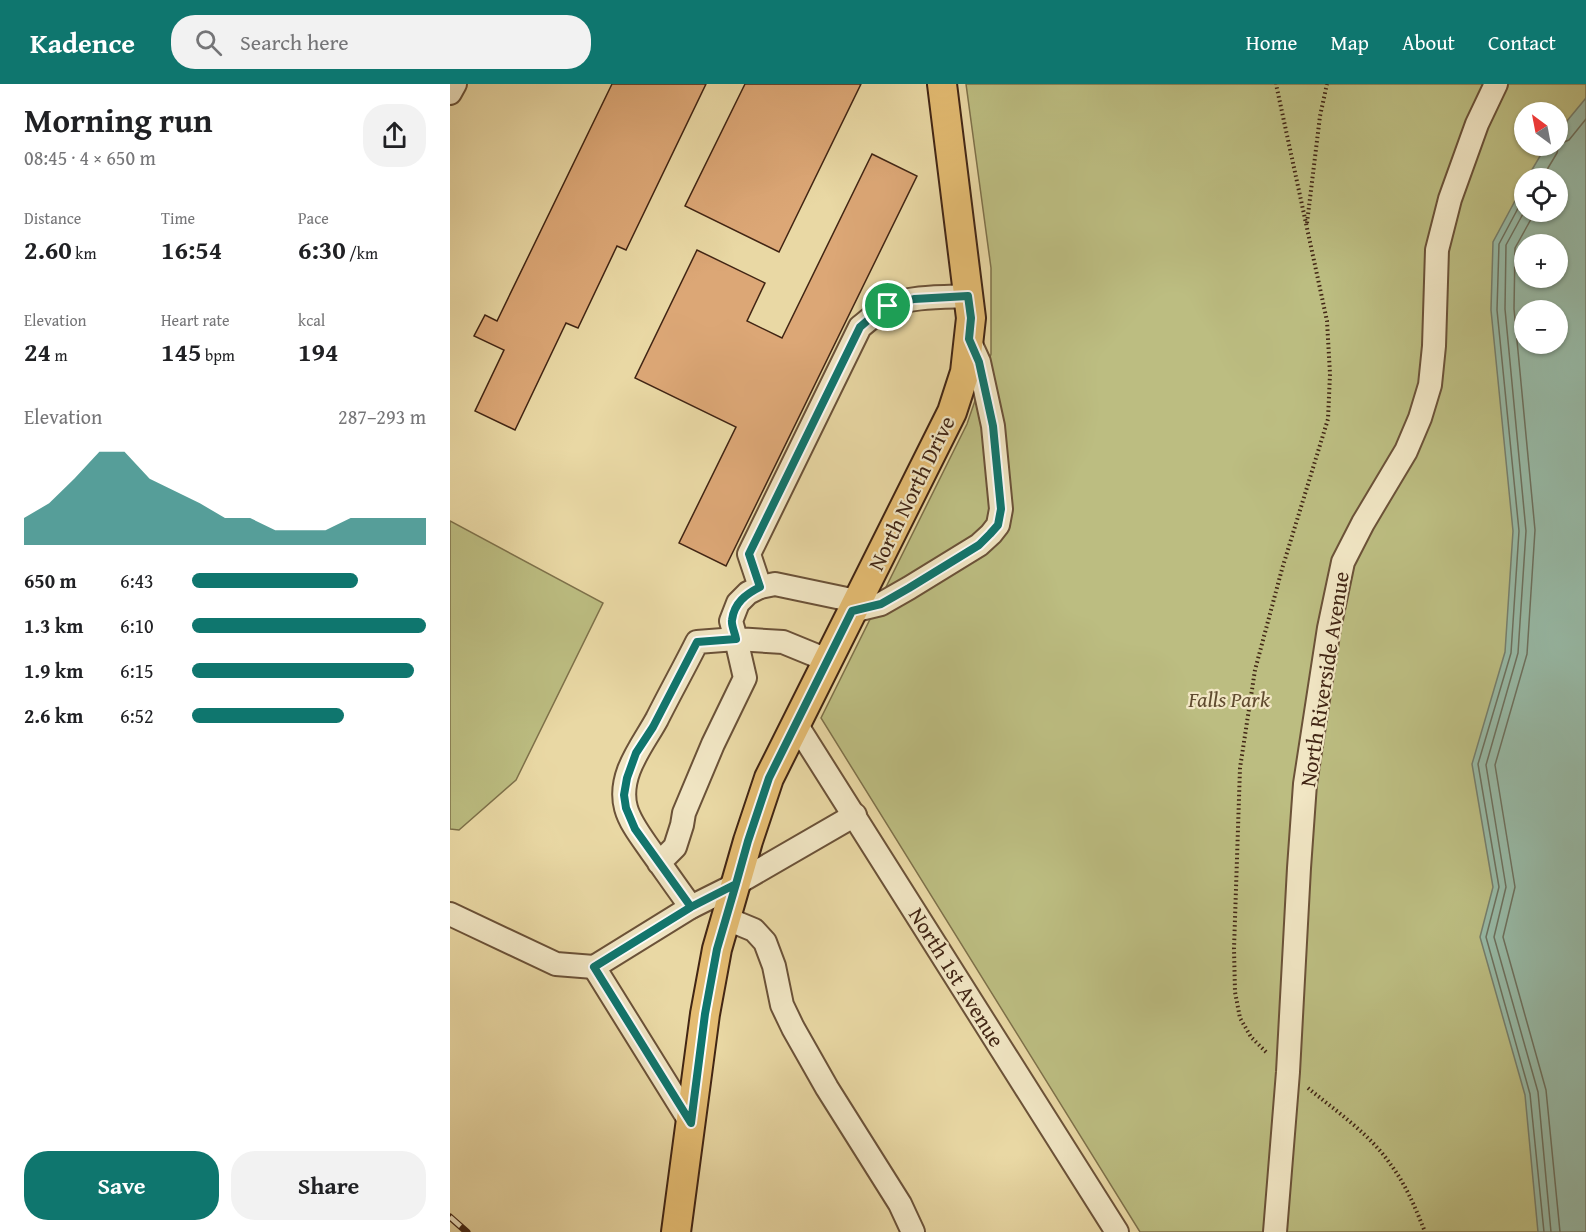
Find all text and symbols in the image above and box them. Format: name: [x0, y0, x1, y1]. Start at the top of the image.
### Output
search box: [171, 15, 591, 69]
text: Kadence: [30, 22, 135, 63]
icon: search: [192, 26, 225, 59]
text: Search here: [240, 26, 349, 58]
text: Home: [1246, 27, 1297, 58]
text: Map: [1330, 27, 1369, 58]
text: About: [1402, 27, 1455, 58]
text: Contact: [1488, 27, 1556, 58]
text: Morning run: [24, 96, 213, 144]
north arrow: [1514, 102, 1568, 156]
map controls: [1514, 102, 1568, 354]
button: share: [363, 104, 426, 167]
text: 08:45 · 4 × 650 m: [24, 143, 156, 172]
button: locate: [1514, 168, 1568, 222]
text: Distance: [24, 206, 81, 230]
text: Time: [161, 206, 195, 230]
text: Pace: [298, 206, 329, 230]
text: 2.60: [24, 230, 72, 269]
text: 16:54: [161, 230, 222, 269]
text: 6:30: [298, 230, 346, 269]
button: +: [1514, 234, 1568, 288]
text: km: [72, 241, 96, 265]
text: /km: [346, 241, 378, 265]
pin: [862, 280, 913, 331]
icon: arrive: [871, 289, 904, 322]
button: −: [1514, 300, 1568, 354]
text: Elevation: [24, 308, 87, 332]
text: Heart rate: [161, 308, 230, 332]
text: kcal: [298, 308, 325, 332]
text: 24: [24, 332, 51, 371]
text: 145: [161, 332, 201, 371]
text: 194: [298, 332, 338, 371]
text: m: [51, 343, 68, 367]
text: bpm: [201, 343, 235, 367]
text: Elevation: [24, 402, 102, 431]
text: 287–293 m: [338, 402, 426, 431]
street label: North North Drive: [860, 410, 962, 576]
text: 650 m: [24, 566, 77, 595]
text: 6:43: [120, 566, 154, 595]
street label: North Riverside Avenue: [1291, 569, 1357, 789]
text: 1.3 km: [24, 611, 83, 640]
text: 6:10: [120, 611, 154, 640]
text: 1.9 km: [24, 656, 83, 685]
text: 6:15: [120, 656, 154, 685]
park label: Falls Park: [1187, 683, 1271, 715]
text: 2.6 km: [24, 701, 83, 730]
text: 6:52: [120, 701, 154, 730]
street label: North 1st Avenue: [901, 901, 1013, 1053]
button: Save: [24, 1151, 219, 1220]
button: Share: [231, 1151, 426, 1220]

